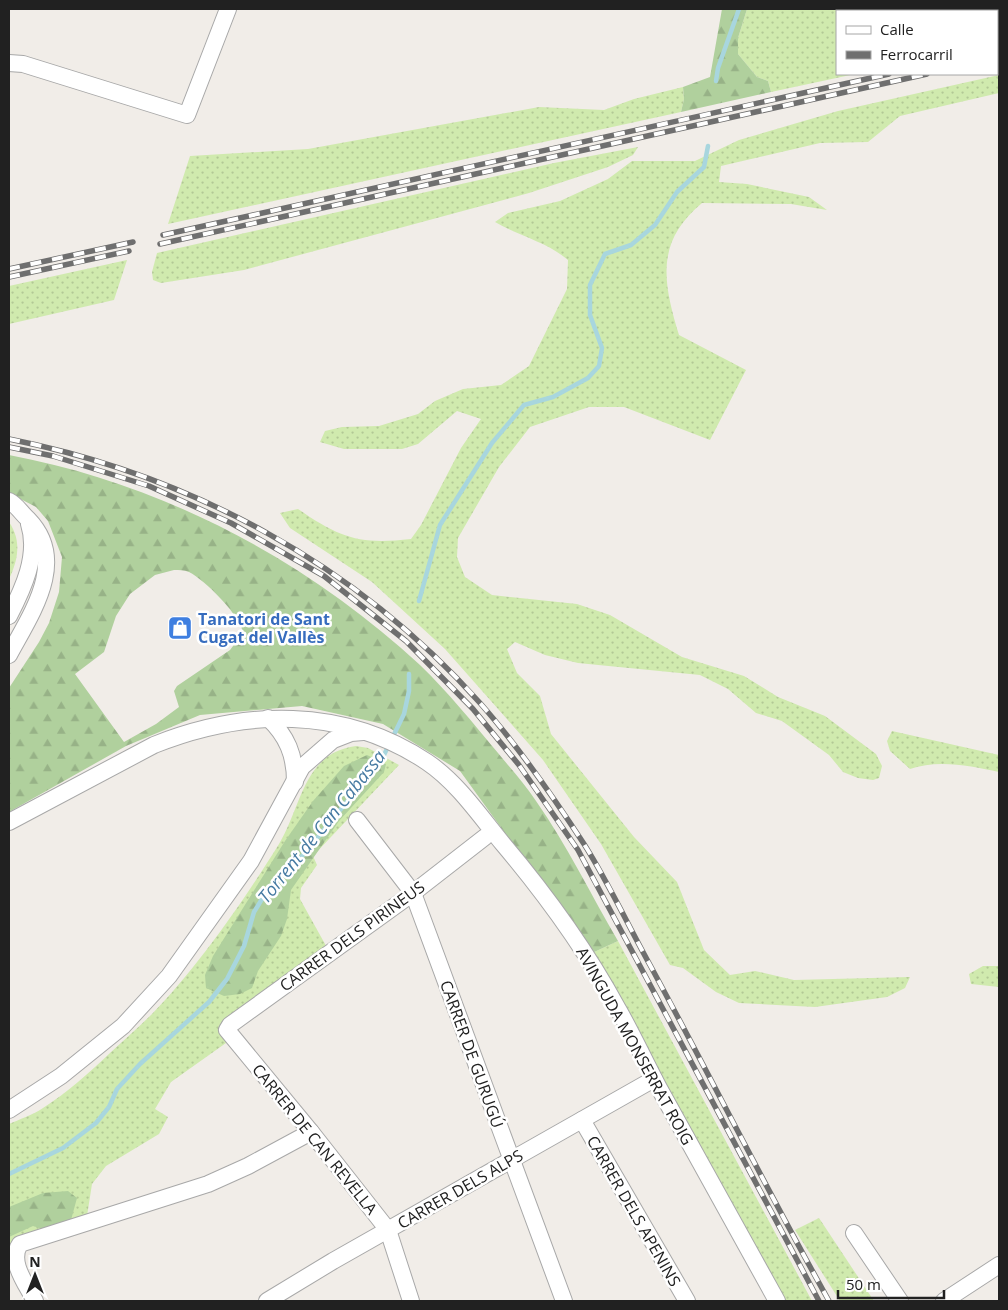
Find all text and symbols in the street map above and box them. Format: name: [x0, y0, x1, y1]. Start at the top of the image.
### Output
legend: [836, 10, 998, 75]
text: Calle: [880, 19, 914, 39]
text: Ferrocarril: [880, 44, 953, 64]
place label: Tanatori de Sant Cugat del Vallès: [198, 608, 330, 648]
shop icon: Tanatori de Sant Cugat del Vallès: [167, 615, 193, 641]
water label: Torrent de Can Cabassa: [252, 745, 390, 908]
street label: CARRER DELS PIRINEUS: [275, 876, 429, 996]
street label: AVINGUDA MONSERRAT ROIG: [571, 943, 699, 1149]
street label: CARRER DE GURUGÚ: [435, 977, 509, 1131]
street label: CARRER DE CAN REVELLA: [247, 1059, 383, 1220]
street label: CARRER DELS APENINS: [582, 1132, 686, 1291]
street label: CARRER DELS ALPS: [393, 1144, 527, 1234]
north arrow: [10, 1250, 60, 1300]
text: N: [29, 1252, 41, 1271]
scale bar: [838, 1268, 944, 1300]
text: 50 m: [846, 1274, 881, 1294]

